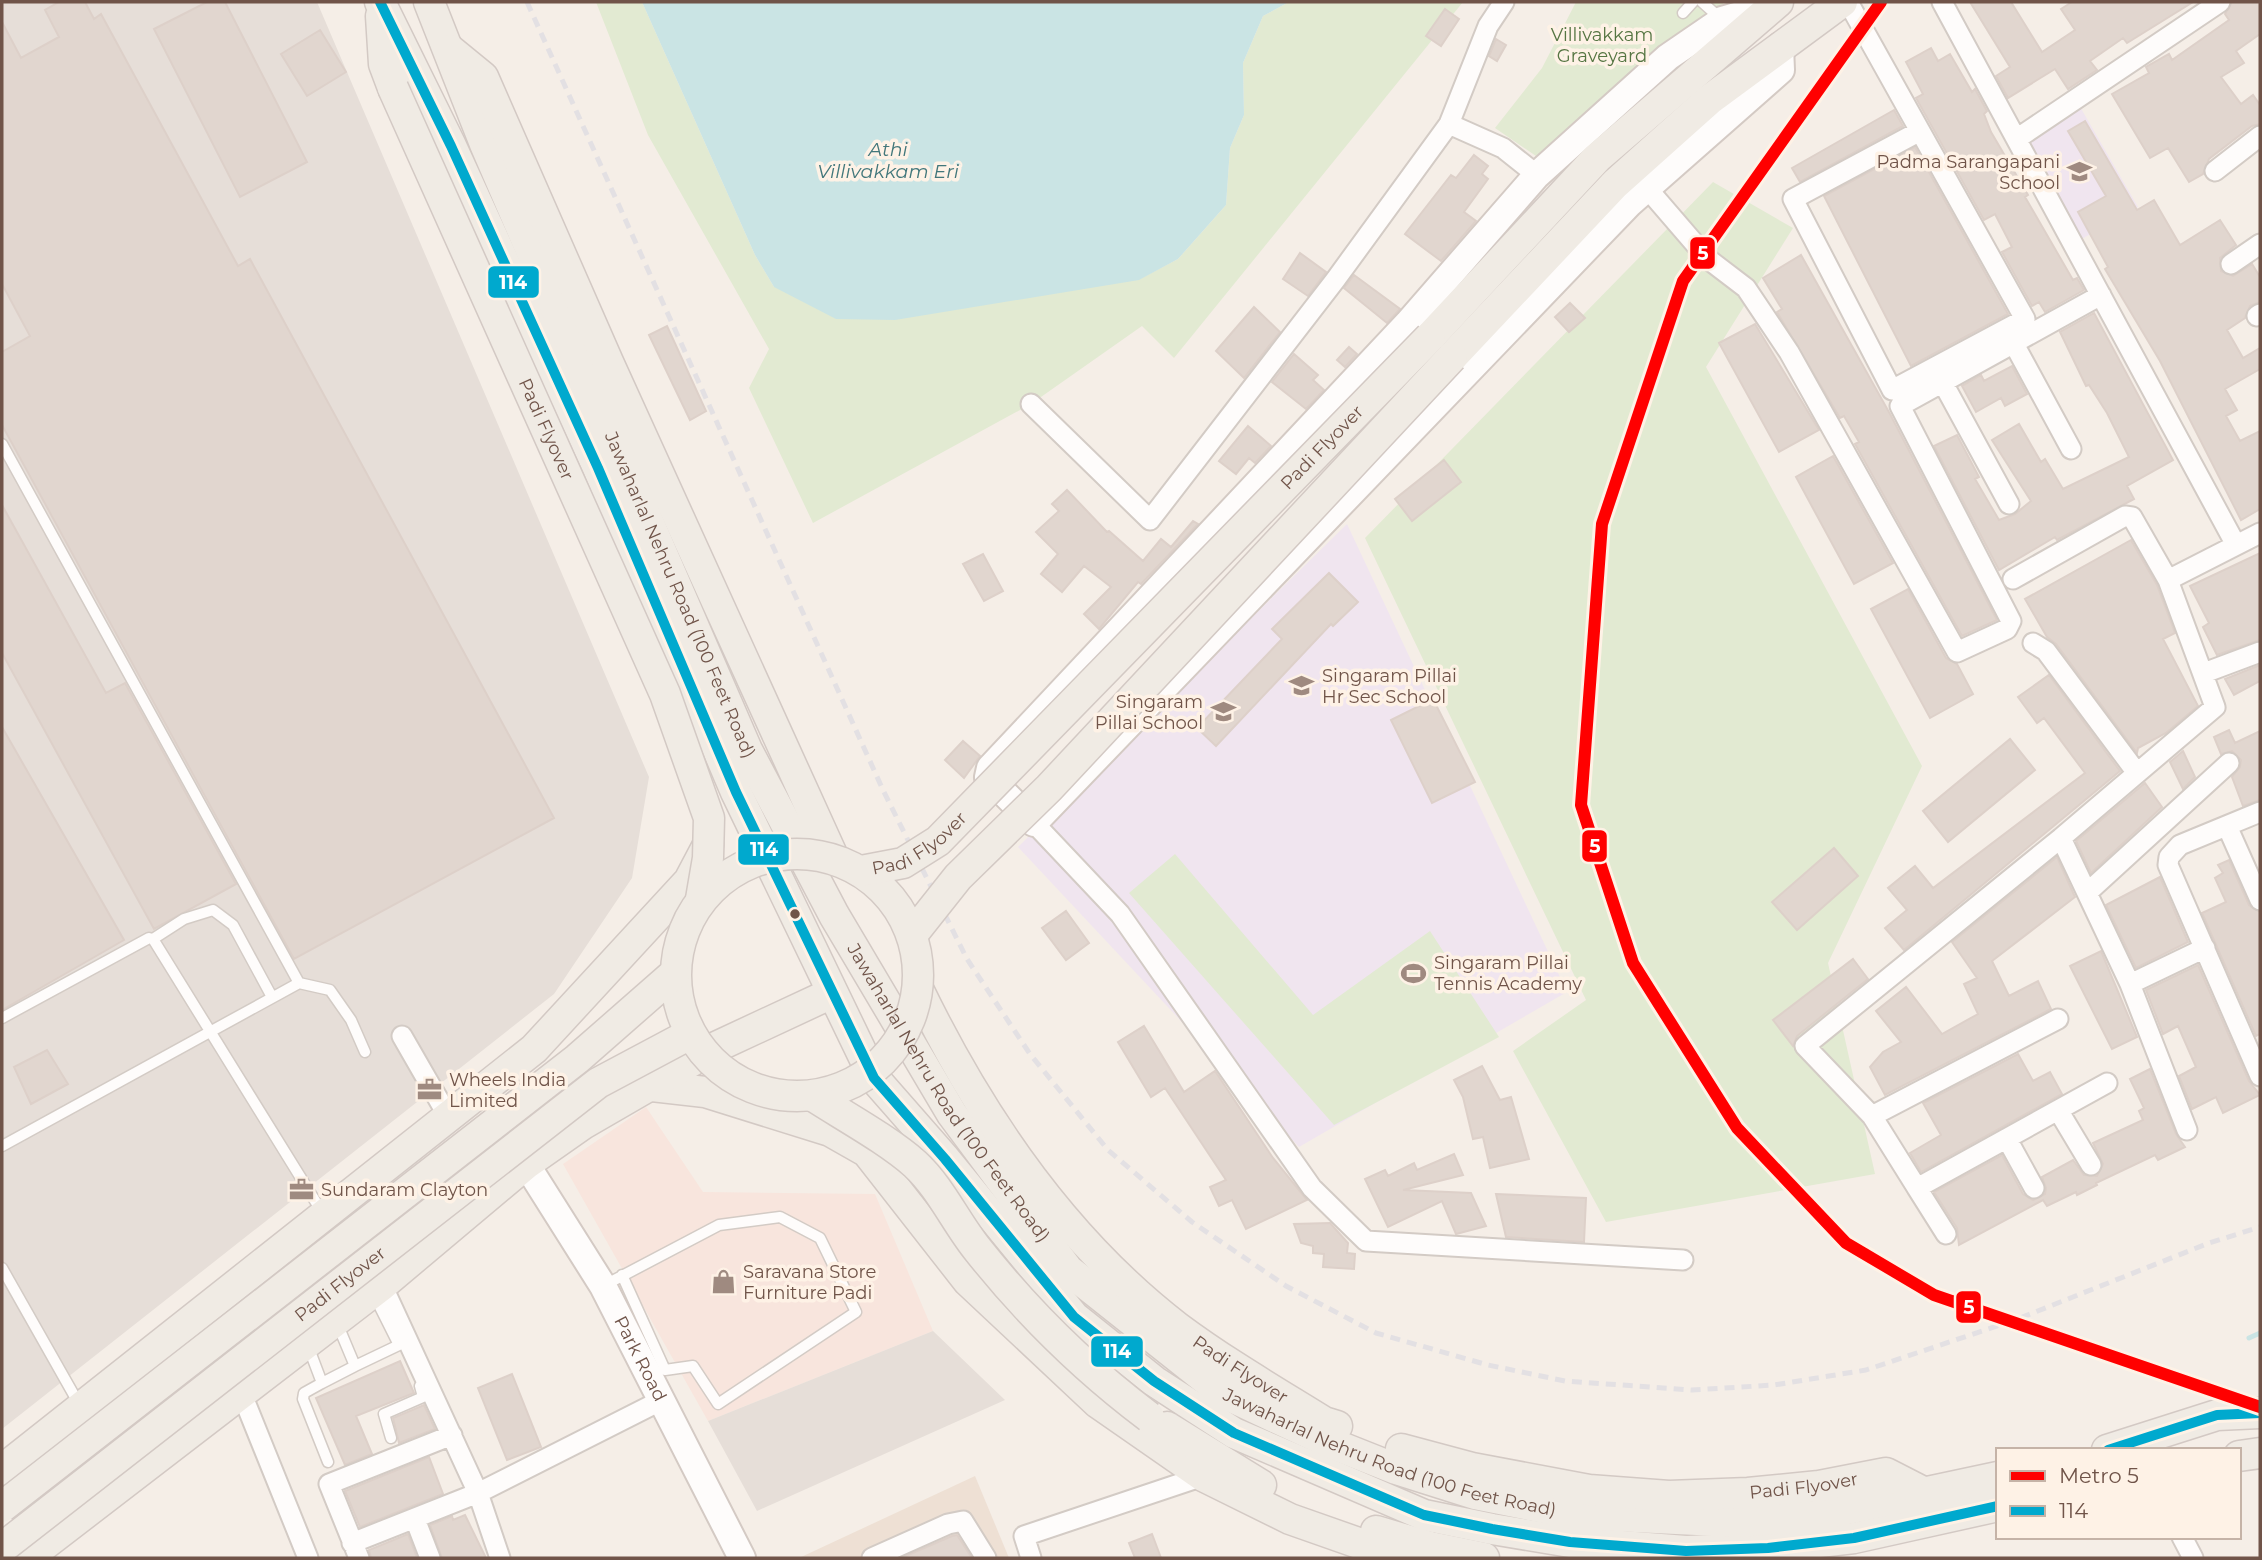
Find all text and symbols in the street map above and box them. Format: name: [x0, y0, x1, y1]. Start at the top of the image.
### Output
park label: Villivakkam Graveyard: [1551, 24, 1653, 67]
water label: Athi Villivakkam Eri: [817, 138, 960, 183]
place label: Padma Sarangapani School: [1876, 151, 2060, 194]
school or university icon: Padma Sarangapani School: [2066, 158, 2094, 186]
line badge: 5: [1689, 236, 1716, 270]
text: 5: [1697, 242, 1709, 265]
line badge: 114: [487, 265, 540, 299]
text: 114: [499, 271, 527, 294]
street label: Padi Flyover: [514, 375, 579, 484]
street label: Padi Flyover: [1276, 401, 1368, 494]
street label: Jawaharlal Nehru Road (100 Feet Road): [599, 428, 760, 762]
place label: Singaram Pillai Hr Sec School: [1322, 665, 1457, 708]
school or university icon: Singaram Pillai Hr Sec School: [1288, 672, 1316, 700]
place label: Singaram Pillai School: [1095, 691, 1203, 734]
school or university icon: Singaram Pillai School: [1209, 698, 1237, 726]
street label: Padi Flyover: [870, 807, 971, 880]
line badge: 5: [1581, 829, 1608, 863]
line badge: 114: [737, 833, 790, 866]
text: 5: [1589, 835, 1601, 858]
text: 114: [750, 838, 778, 861]
unlabelled marker: [788, 907, 802, 921]
street label: Jawaharlal Nehru Road (100 Feet Road): [842, 939, 1054, 1246]
place label: Singaram Pillai Tennis Academy: [1434, 952, 1582, 995]
sports icon: Singaram Pillai Tennis Academy: [1400, 959, 1428, 987]
place label: Wheels India Limited: [449, 1069, 566, 1112]
office icon: Wheels India Limited: [415, 1076, 443, 1104]
office icon: Sundaram Clayton: [287, 1176, 315, 1204]
place label: Sundaram Clayton: [321, 1179, 488, 1201]
street label: Padi Flyover: [290, 1242, 390, 1326]
place label: Saravana Store Furniture Padi: [743, 1261, 876, 1304]
shop icon: Saravana Store Furniture Padi: [709, 1268, 737, 1296]
line badge: 5: [1955, 1290, 1982, 1324]
text: 5: [1963, 1296, 1975, 1319]
street label: Park Road: [609, 1312, 671, 1405]
street label: Padi Flyover: [1188, 1331, 1292, 1408]
line badge: 114: [1090, 1335, 1144, 1368]
text: 114: [1103, 1340, 1131, 1363]
street label: Jawaharlal Nehru Road (100 Feet Road): [1219, 1383, 1558, 1521]
legend: [1996, 1448, 2241, 1539]
text: Metro 5: [2059, 1463, 2139, 1488]
street label: Padi Flyover: [1748, 1468, 1860, 1504]
text: 114: [2059, 1498, 2088, 1523]

